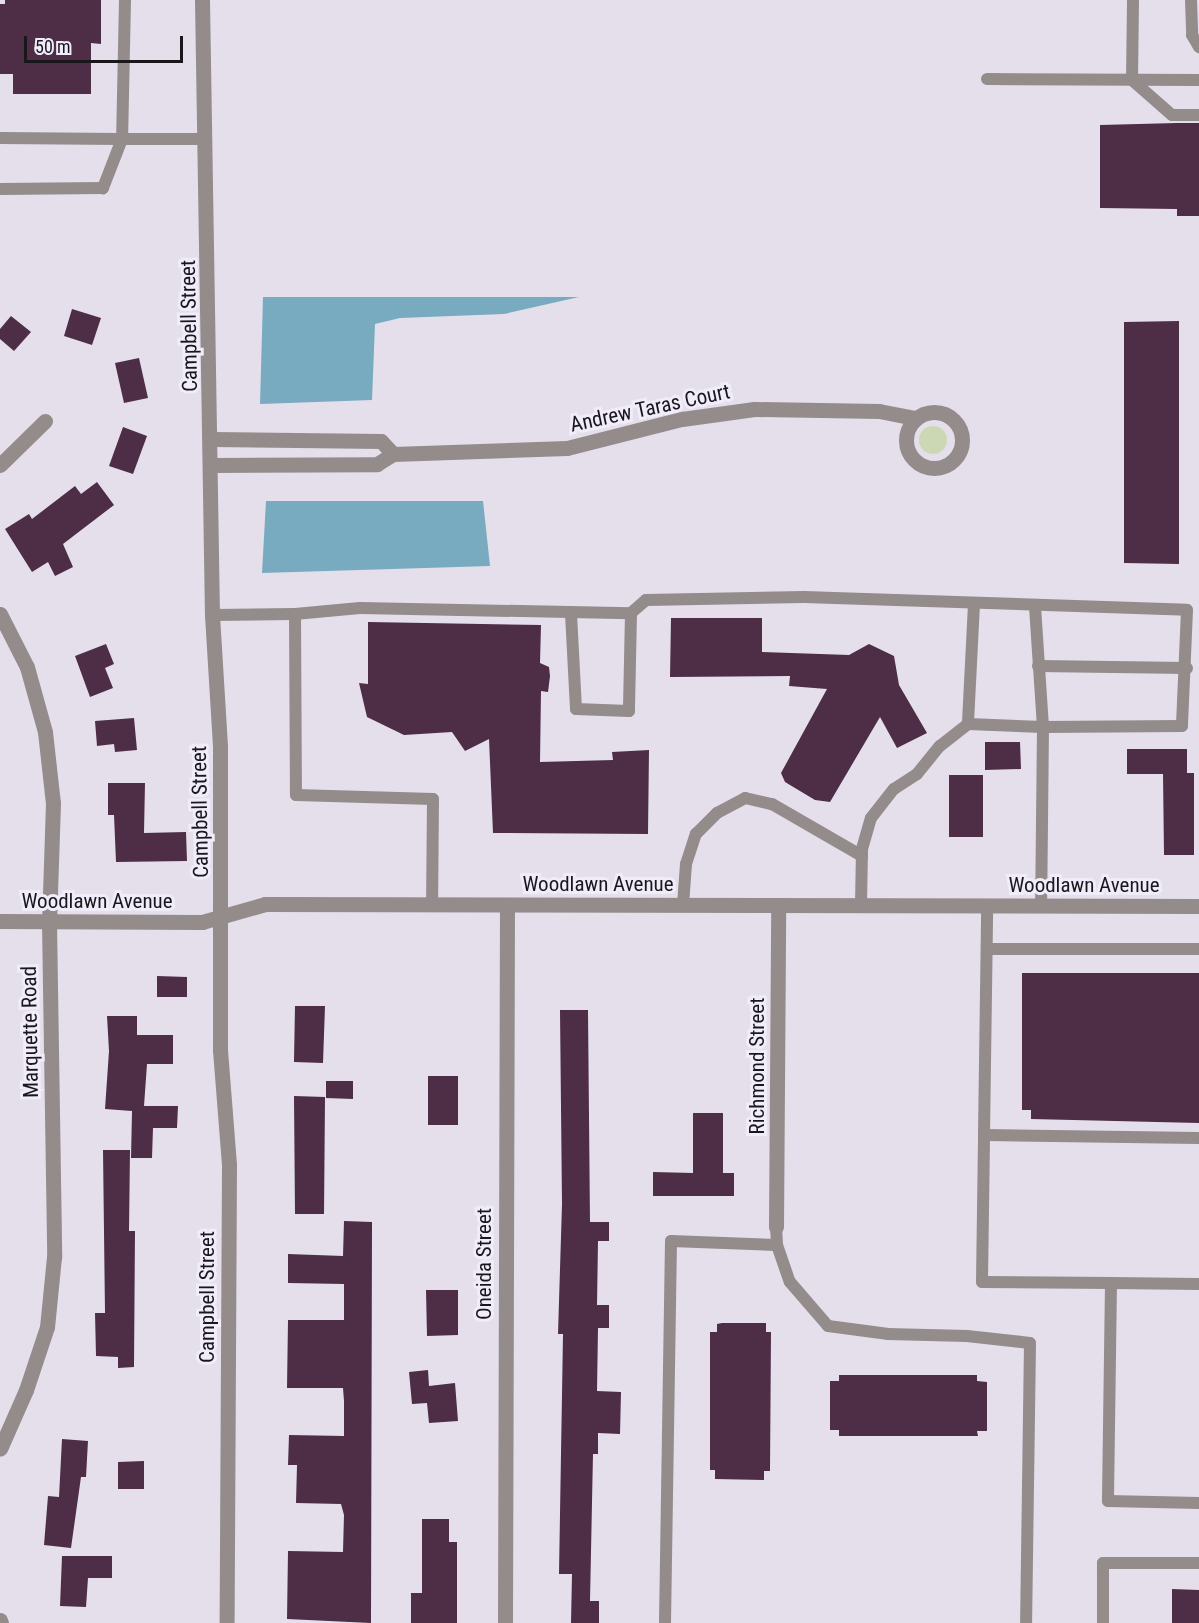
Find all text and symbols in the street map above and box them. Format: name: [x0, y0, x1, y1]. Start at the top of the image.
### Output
scale bar: [27, 24, 186, 62]
text: 50 m: [35, 36, 70, 57]
street label: Campbell Street: [175, 260, 203, 392]
street label: Andrew Taras Court: [568, 379, 732, 437]
street label: Campbell Street: [186, 746, 214, 878]
street label: Woodlawn Avenue: [522, 871, 674, 897]
street label: Woodlawn Avenue: [1008, 872, 1160, 898]
street label: Woodlawn Avenue: [21, 888, 173, 914]
street label: Marquette Road: [16, 966, 44, 1098]
street label: Richmond Street: [744, 998, 770, 1134]
street label: Oneida Street: [471, 1208, 497, 1320]
street label: Campbell Street: [194, 1231, 220, 1363]

